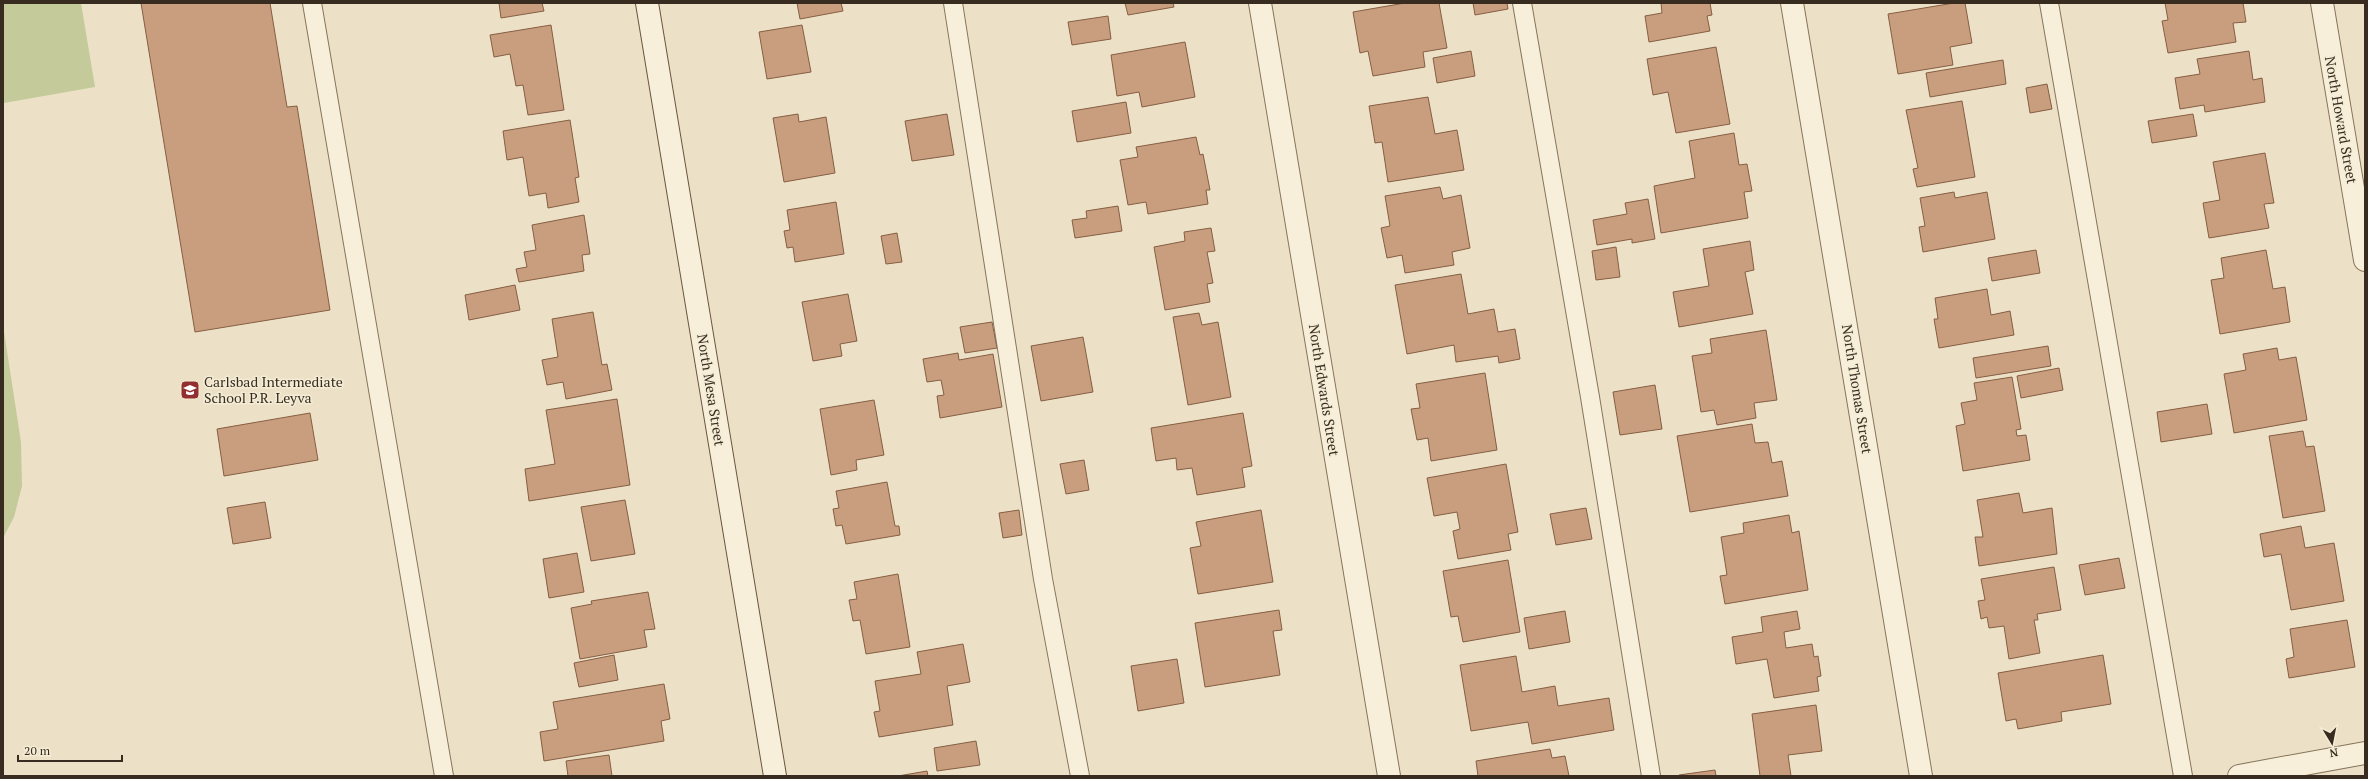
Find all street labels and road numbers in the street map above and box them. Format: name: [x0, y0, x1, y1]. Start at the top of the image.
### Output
street label: North Howard Street: [2321, 55, 2362, 186]
street label: North Edwards Street: [1305, 323, 1344, 458]
street label: North Thomas Street: [1838, 323, 1877, 456]
street label: North Mesa Street: [693, 333, 730, 448]

